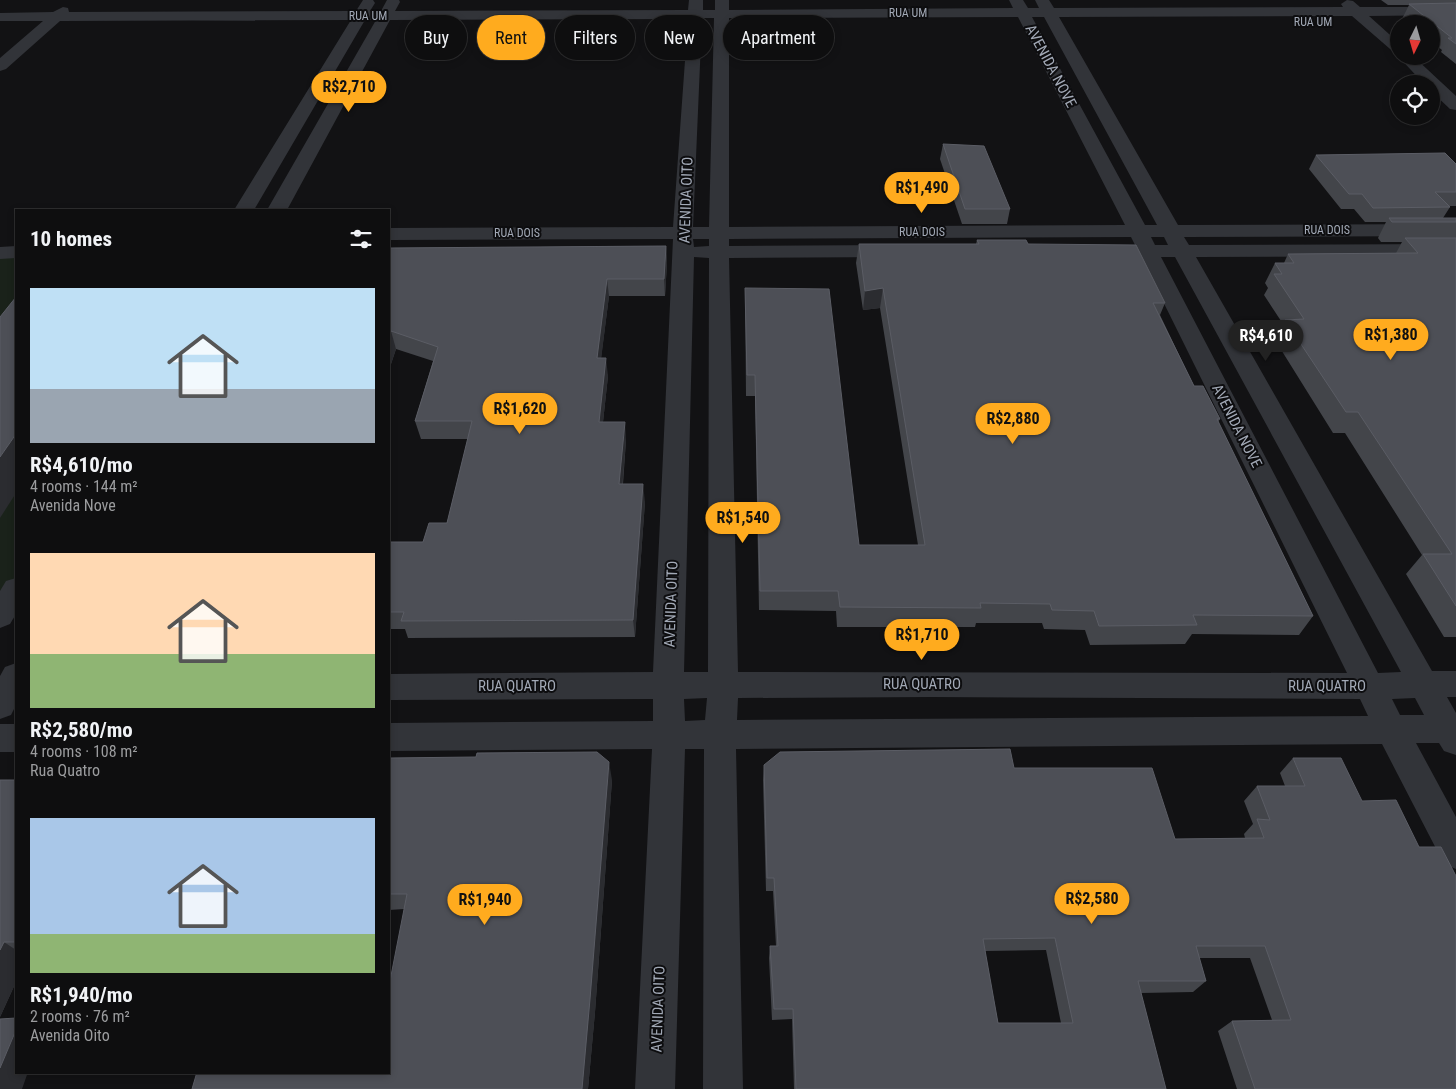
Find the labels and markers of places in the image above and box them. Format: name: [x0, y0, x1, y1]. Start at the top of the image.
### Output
pin: R$2,710: [303, 70, 395, 113]
pin: R$1,490: [876, 172, 968, 214]
pin: R$1,380: [1345, 318, 1437, 361]
pin: R$4,610: [1220, 320, 1312, 362]
pin: R$1,620: [474, 392, 566, 435]
pin: R$2,880: [967, 402, 1059, 445]
pin: R$1,540: [697, 502, 789, 544]
pin: R$1,710: [876, 618, 968, 661]
pin: R$2,580: [1046, 882, 1138, 925]
pin: R$1,940: [439, 884, 531, 926]

